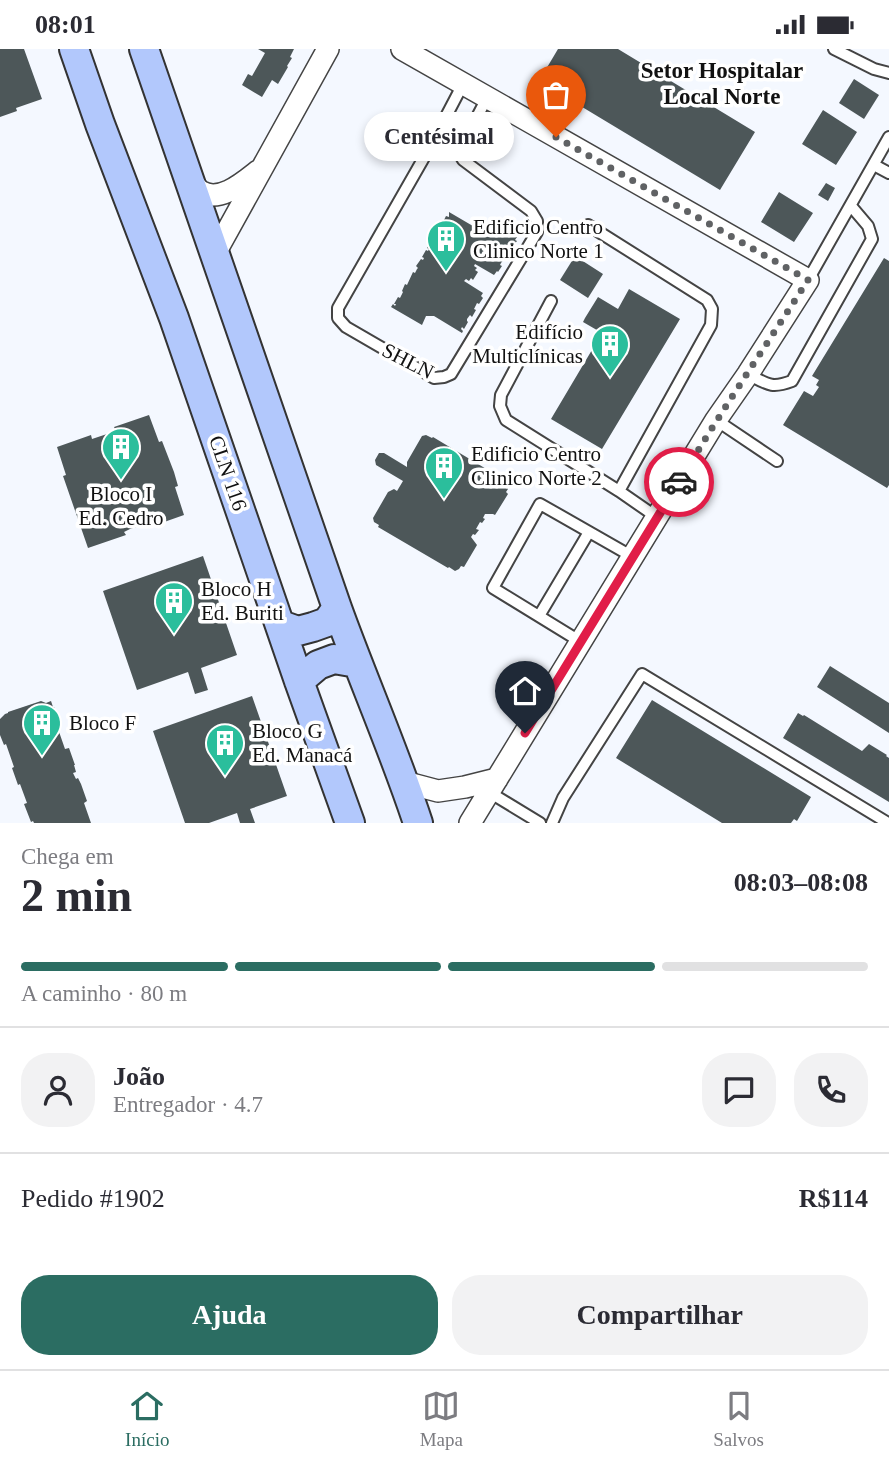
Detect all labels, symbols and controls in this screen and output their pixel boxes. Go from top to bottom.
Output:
text: 08:01 [35,10,96,39]
district label: Setor Hospitalar Local Norte [641,58,803,109]
pin [526,65,586,137]
icon: bag [537,76,575,114]
callout: Centésimal [364,113,514,161]
text: Centésimal [384,124,494,149]
place label: Edificio Centro Clinico Norte 1 [473,215,604,263]
building icon: Edificio Centro Clinico Norte 1 [425,218,467,273]
place label: Edifício Multiclínicas [472,320,583,368]
building icon: Edifício Multiclínicas [589,323,631,378]
street label: SHLN [378,338,438,384]
building icon: Bloco I Ed. Cedro [100,426,142,481]
street label: CLN 116 [204,432,252,514]
place label: Edificio Centro Clinico Norte 2 [471,442,602,490]
building icon: Edificio Centro Clinico Norte 2 [423,445,465,500]
courier [644,447,714,517]
icon: car [660,463,698,501]
place label: Bloco I Ed. Cedro [78,482,164,530]
place label: Bloco H Ed. Buriti [201,577,284,625]
building icon: Bloco H Ed. Buriti [153,580,195,635]
pin [495,661,555,733]
icon: home [506,672,544,710]
building icon: Bloco F [21,702,63,757]
place label: Bloco F [69,711,136,735]
place label: Bloco G Ed. Manacá [252,719,353,767]
building icon: Bloco G Ed. Manacá [204,722,246,777]
text: Chega em [21,844,114,869]
text: 08:03–08:08 [734,868,868,897]
text: 2 min [21,870,132,921]
text: A caminho · 80 m [21,981,187,1006]
button: person [21,1053,95,1127]
button: chat [702,1053,776,1127]
button: phone [794,1053,868,1127]
text: João [113,1062,165,1091]
text: Entregador · 4.7 [113,1092,263,1117]
text: Pedido #1902 [21,1184,165,1213]
text: R$114 [799,1184,868,1213]
button: Ajuda [21,1275,438,1355]
button: Compartilhar [452,1275,868,1355]
tab: Início [125,1387,169,1451]
tab: Mapa [420,1387,463,1451]
tab: Salvos [713,1387,764,1451]

